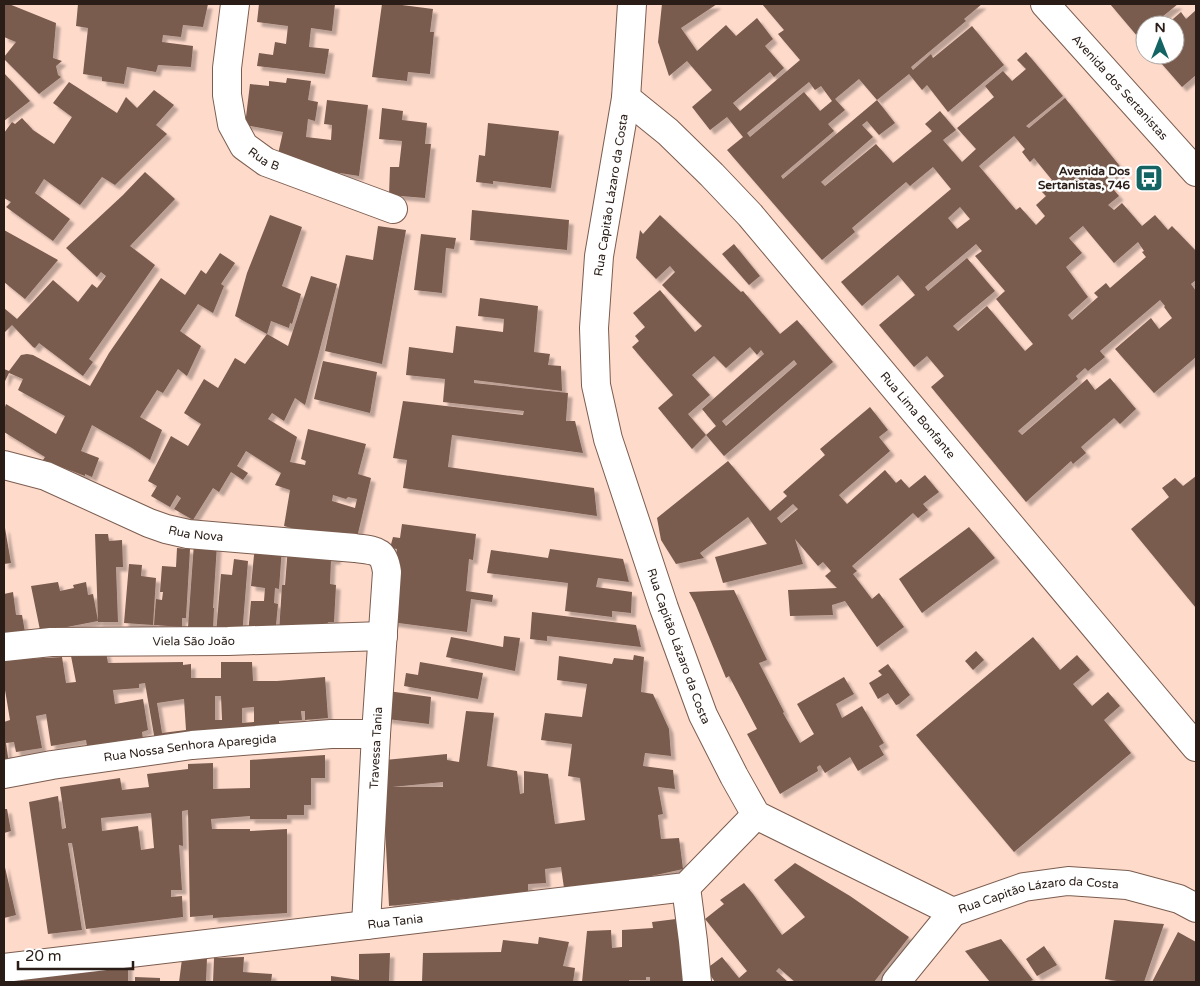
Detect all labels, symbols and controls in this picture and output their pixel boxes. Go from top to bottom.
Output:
north arrow [1135,15,1185,65]
text: N [1154,19,1166,36]
street label: Avenida dos Sertanistas [1069,32,1171,143]
street label: Rua Capitão Lázaro da Costa [591,113,631,277]
street label: Rua B [246,144,281,173]
bus stop icon: Avenida Dos Sertanistas, 746 [1134,163,1164,193]
place label: Avenida Dos Sertanistas, 746 [1038,164,1130,192]
street label: Rua Lima Bonfante [877,369,958,462]
street label: Rua Nova [167,523,224,544]
street label: Rua Capitão Lázaro da Costa [644,567,713,726]
street label: Viela São João [152,634,235,648]
street label: Travessa Tania [367,706,385,790]
street label: Rua Nossa Senhora Aparegida [103,731,277,765]
street label: Rua Capitão Lázaro da Costa [956,874,1119,917]
street label: Rua Tania [367,911,424,932]
scale bar [18,938,132,970]
text: 20 m [25,947,62,965]

